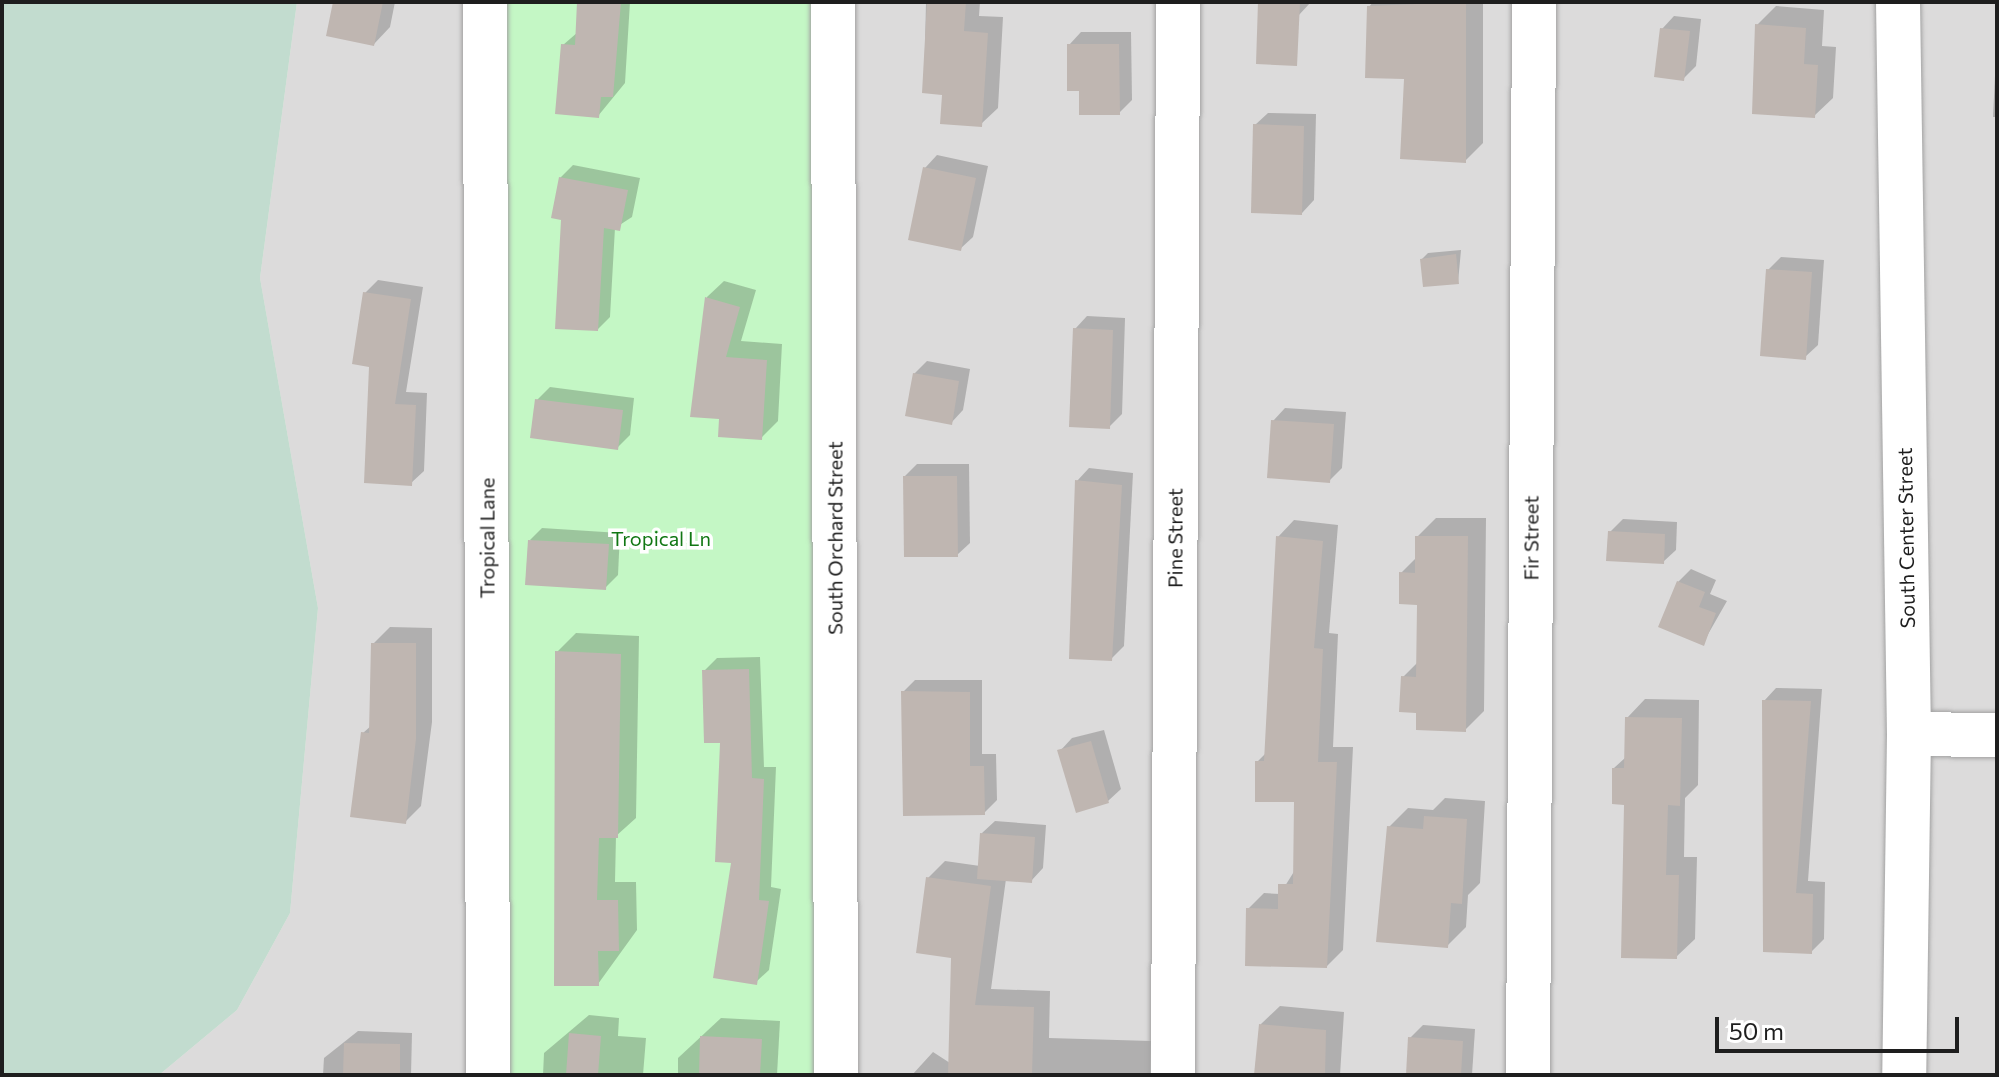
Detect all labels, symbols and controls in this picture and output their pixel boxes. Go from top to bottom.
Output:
street label: South Orchard Street [823,441,847,635]
street label: South Center Street [1892,447,1920,629]
street label: Tropical Lane [475,478,499,598]
street label: Pine Street [1163,488,1187,588]
street label: Fir Street [1519,496,1543,580]
park label: Tropical Ln [611,526,711,550]
scale bar [1719,1001,1963,1051]
text: 50 m [1729,1016,1784,1045]

